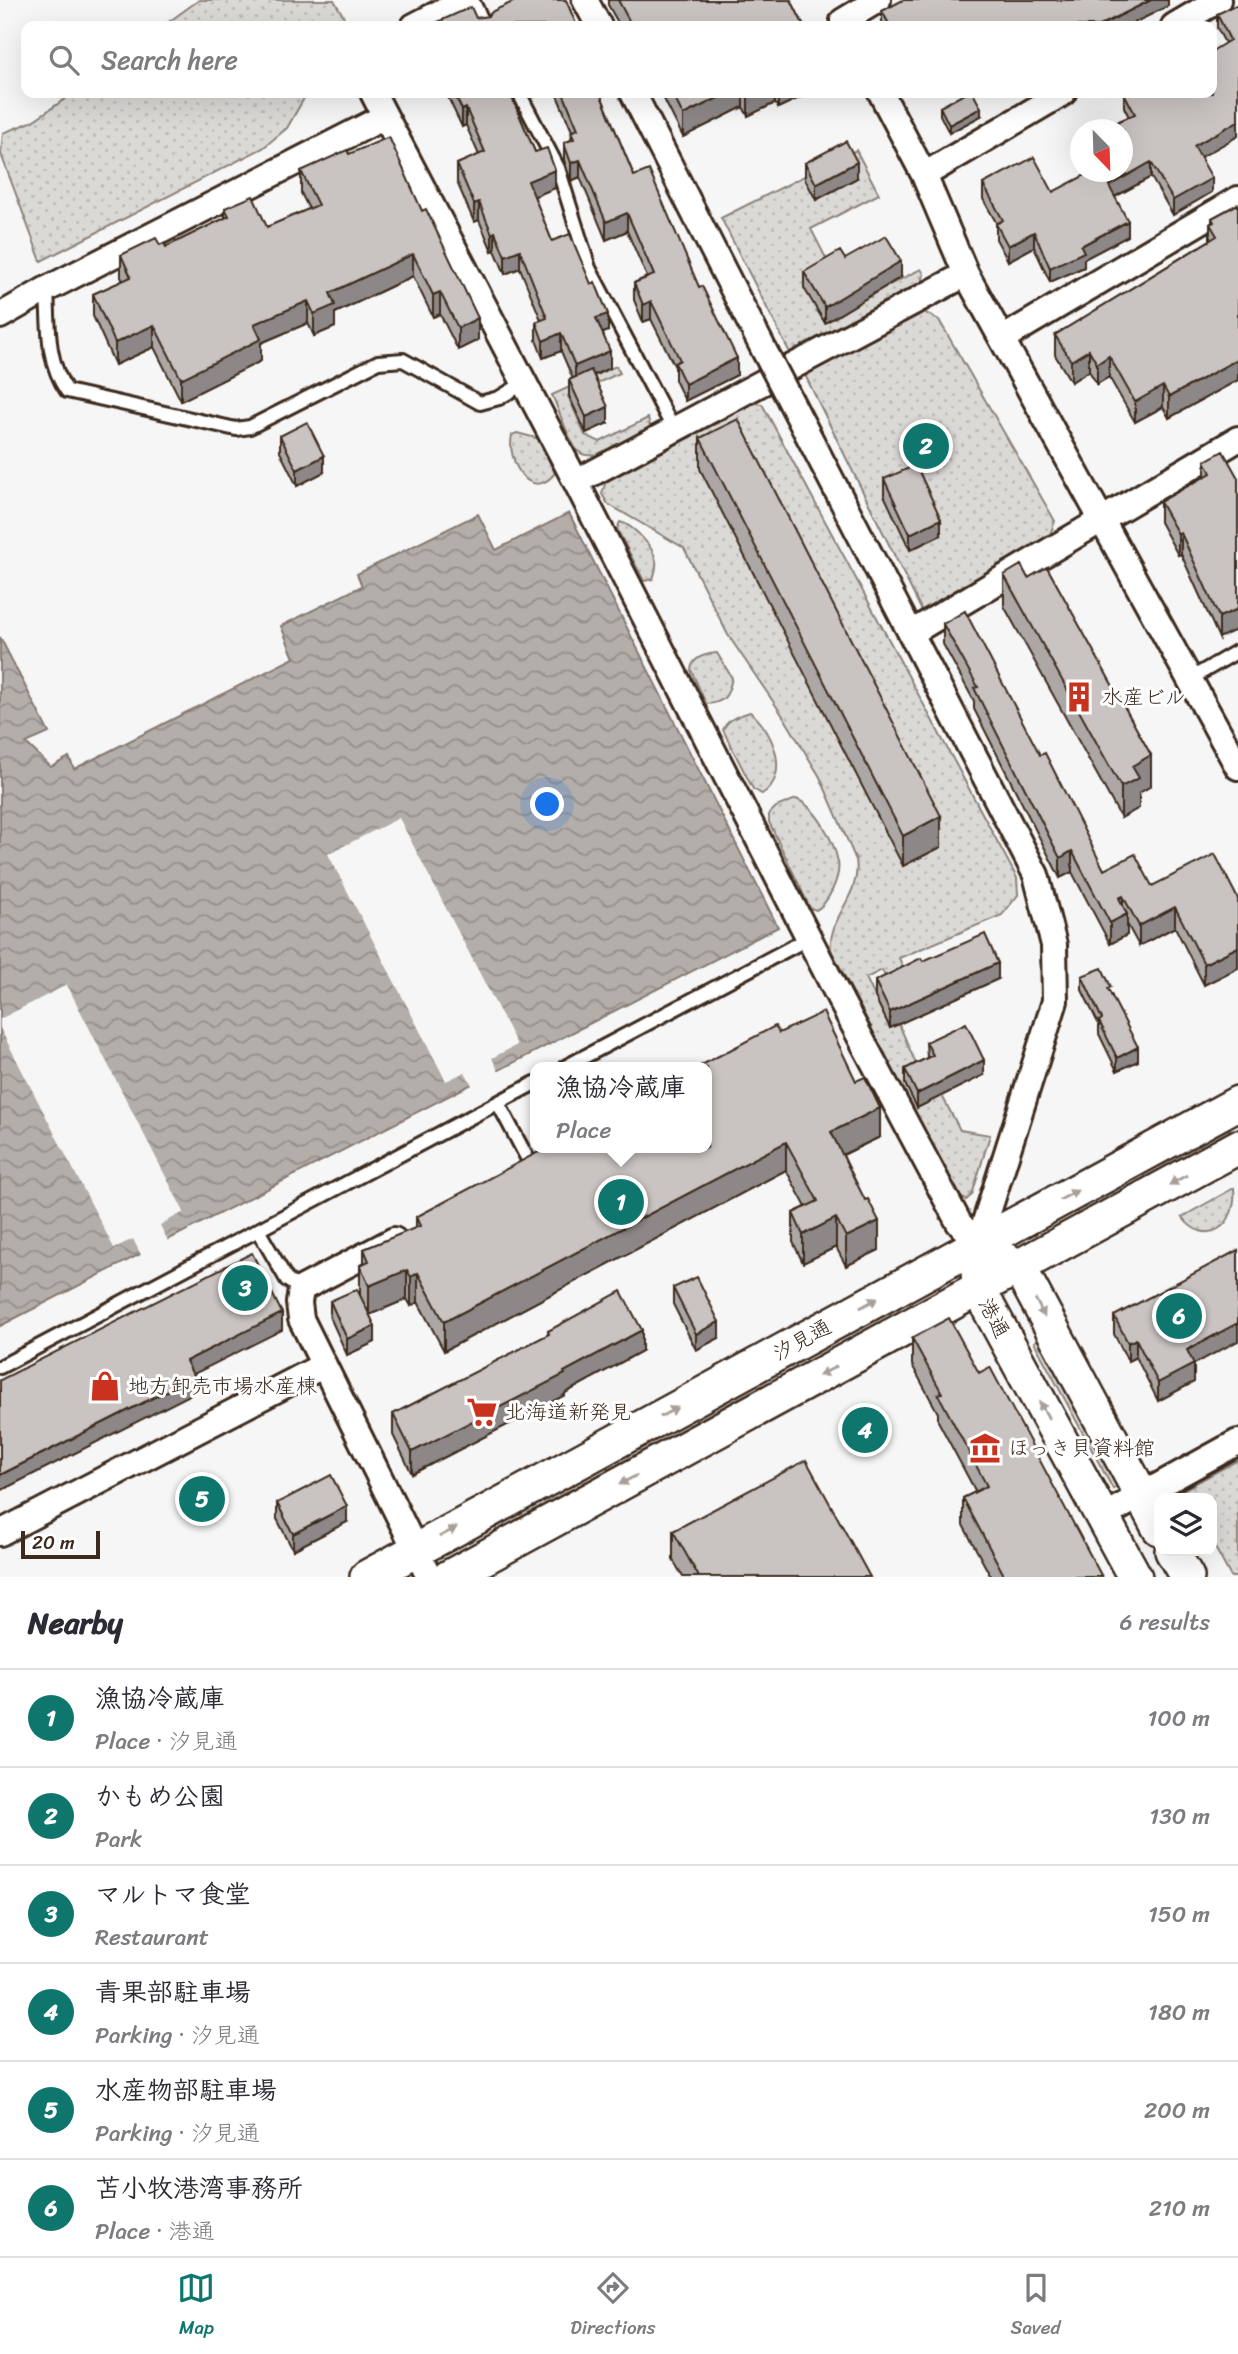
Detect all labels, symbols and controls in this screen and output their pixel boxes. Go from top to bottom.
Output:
search box [21,21,1217,98]
text: Search here [101,37,238,83]
icon: search [45,41,83,79]
north arrow [1070,119,1133,182]
pin: 2 [903,420,949,472]
place label: 水産ビル [1102,678,1186,716]
building icon: 水産ビル [1062,680,1096,714]
your location [530,787,564,821]
popup [530,1062,712,1153]
text: 漁協冷蔵庫 [556,1064,686,1110]
text: Place [556,1110,611,1151]
one-way arrow [1169,1174,1188,1186]
pin: 1 [598,1176,644,1228]
one-way arrow [1059,1189,1079,1201]
pin: 3 [222,1262,268,1314]
pin: 6 [1156,1290,1202,1342]
street label: 港通 [967,1291,1021,1345]
one-way arrow [859,1297,879,1309]
one-way arrow [1034,1298,1046,1317]
street label: 汐見通 [765,1308,839,1372]
one-way arrow [818,1365,838,1377]
place label: 地方卸売市場水産棟 [128,1367,317,1405]
shop icon: 地方卸売市場水産棟 [88,1369,122,1403]
place label: 北海道新発見 [505,1393,631,1431]
supermarket icon: 北海道新発見 [465,1395,499,1429]
one-way arrow [1038,1399,1050,1419]
pin: 4 [842,1404,888,1456]
one-way arrow [660,1406,679,1418]
place label: ほっき貝資料館 [1008,1429,1155,1467]
museum icon: ほっき貝資料館 [968,1431,1002,1465]
pin: 5 [179,1473,225,1525]
one-way arrow [618,1474,638,1485]
map controls [1154,1493,1217,1556]
button: layers [1154,1493,1217,1556]
text: 20 m [32,1526,75,1559]
one-way arrow [438,1527,458,1538]
scale bar [21,1528,100,1560]
text: Nearby [28,1596,123,1650]
text: 6 results [1120,1602,1210,1643]
text: 漁協冷蔵庫 [95,1675,225,1721]
text: 1 [46,1698,56,1739]
text: 100 m [1147,1698,1210,1739]
text: Place · 汐見通 [95,1721,238,1762]
text: かもめ公園 [95,1773,225,1819]
text: 2 [44,1796,58,1837]
text: 130 m [1149,1796,1210,1837]
text: Park [95,1819,142,1860]
text: マルトマ食堂 [95,1871,250,1917]
text: 3 [45,1894,57,1935]
text: 150 m [1148,1894,1210,1935]
text: Restaurant [95,1917,209,1958]
text: 青果部駐車場 [95,1969,251,2015]
text: 4 [44,1992,58,2033]
text: 180 m [1148,1992,1210,2033]
text: Parking · 汐見通 [95,2015,260,2056]
text: 水産物部駐車場 [95,2067,277,2113]
text: 5 [44,2090,58,2131]
text: 200 m [1144,2090,1210,2131]
text: Parking · 汐見通 [95,2113,260,2154]
text: 苫小牧港湾事務所 [95,2165,303,2211]
text: 6 [44,2188,58,2229]
text: 210 m [1149,2188,1210,2229]
text: Place · 港通 [95,2211,215,2252]
tab: Map [177,2269,215,2344]
tab: Directions [570,2269,656,2344]
tab: Saved [1010,2269,1061,2344]

